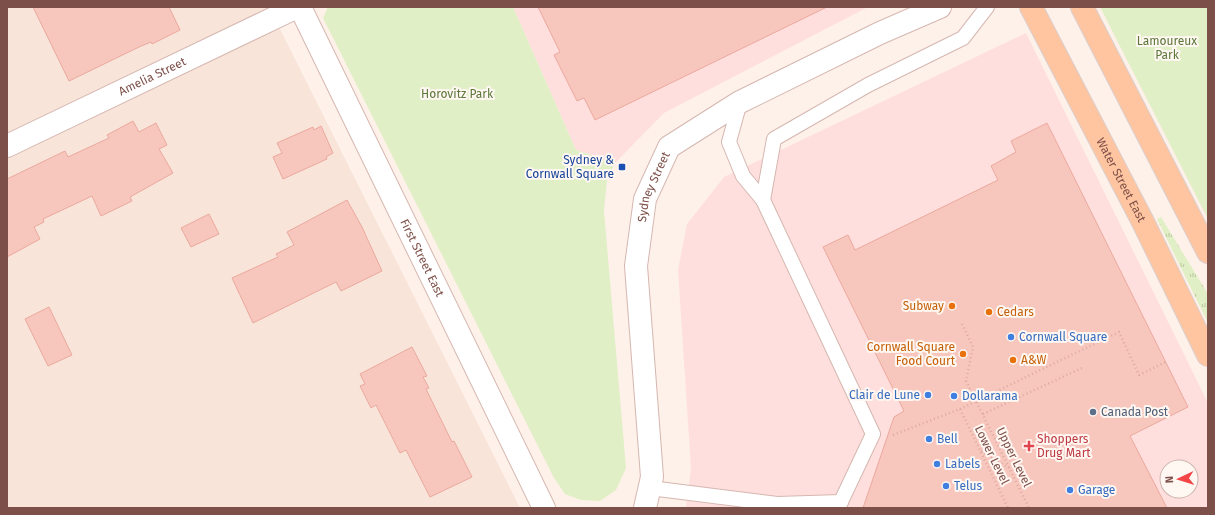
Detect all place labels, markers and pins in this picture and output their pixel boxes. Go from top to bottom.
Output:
place label: Sydney & Cornwall Square [526,153,614,181]
marker: Sydney & Cornwall Square [617,162,627,172]
place label: Subway [903,299,944,313]
marker: Subway [947,301,957,311]
place label: Cedars [997,305,1034,319]
marker: Cedars [984,307,994,317]
place label: Cornwall Square [1019,330,1107,344]
marker: Cornwall Square [1006,332,1016,342]
place label: Cornwall Square Food Court [867,340,956,368]
marker: Cornwall Square Food Court [958,349,968,359]
place label: A&W [1021,353,1046,367]
marker: A&W [1008,355,1018,365]
place label: Clair de Lune [849,388,920,402]
place label: Dollarama [962,389,1018,403]
marker: Clair de Lune [923,390,933,400]
marker: Dollarama [949,391,959,401]
place label: Canada Post [1101,405,1169,419]
marker: Canada Post [1088,407,1098,417]
place label: Bell [937,432,958,446]
place label: Shoppers Drug Mart [1037,432,1091,460]
marker: Bell [924,434,934,444]
marker: Shoppers Drug Mart [1024,441,1034,451]
place label: Labels [945,457,981,471]
marker: Labels [932,459,942,469]
place label: Telus [954,479,983,493]
marker: Telus [941,481,951,491]
place label: Garage [1078,483,1115,497]
marker: Garage [1065,485,1075,495]

